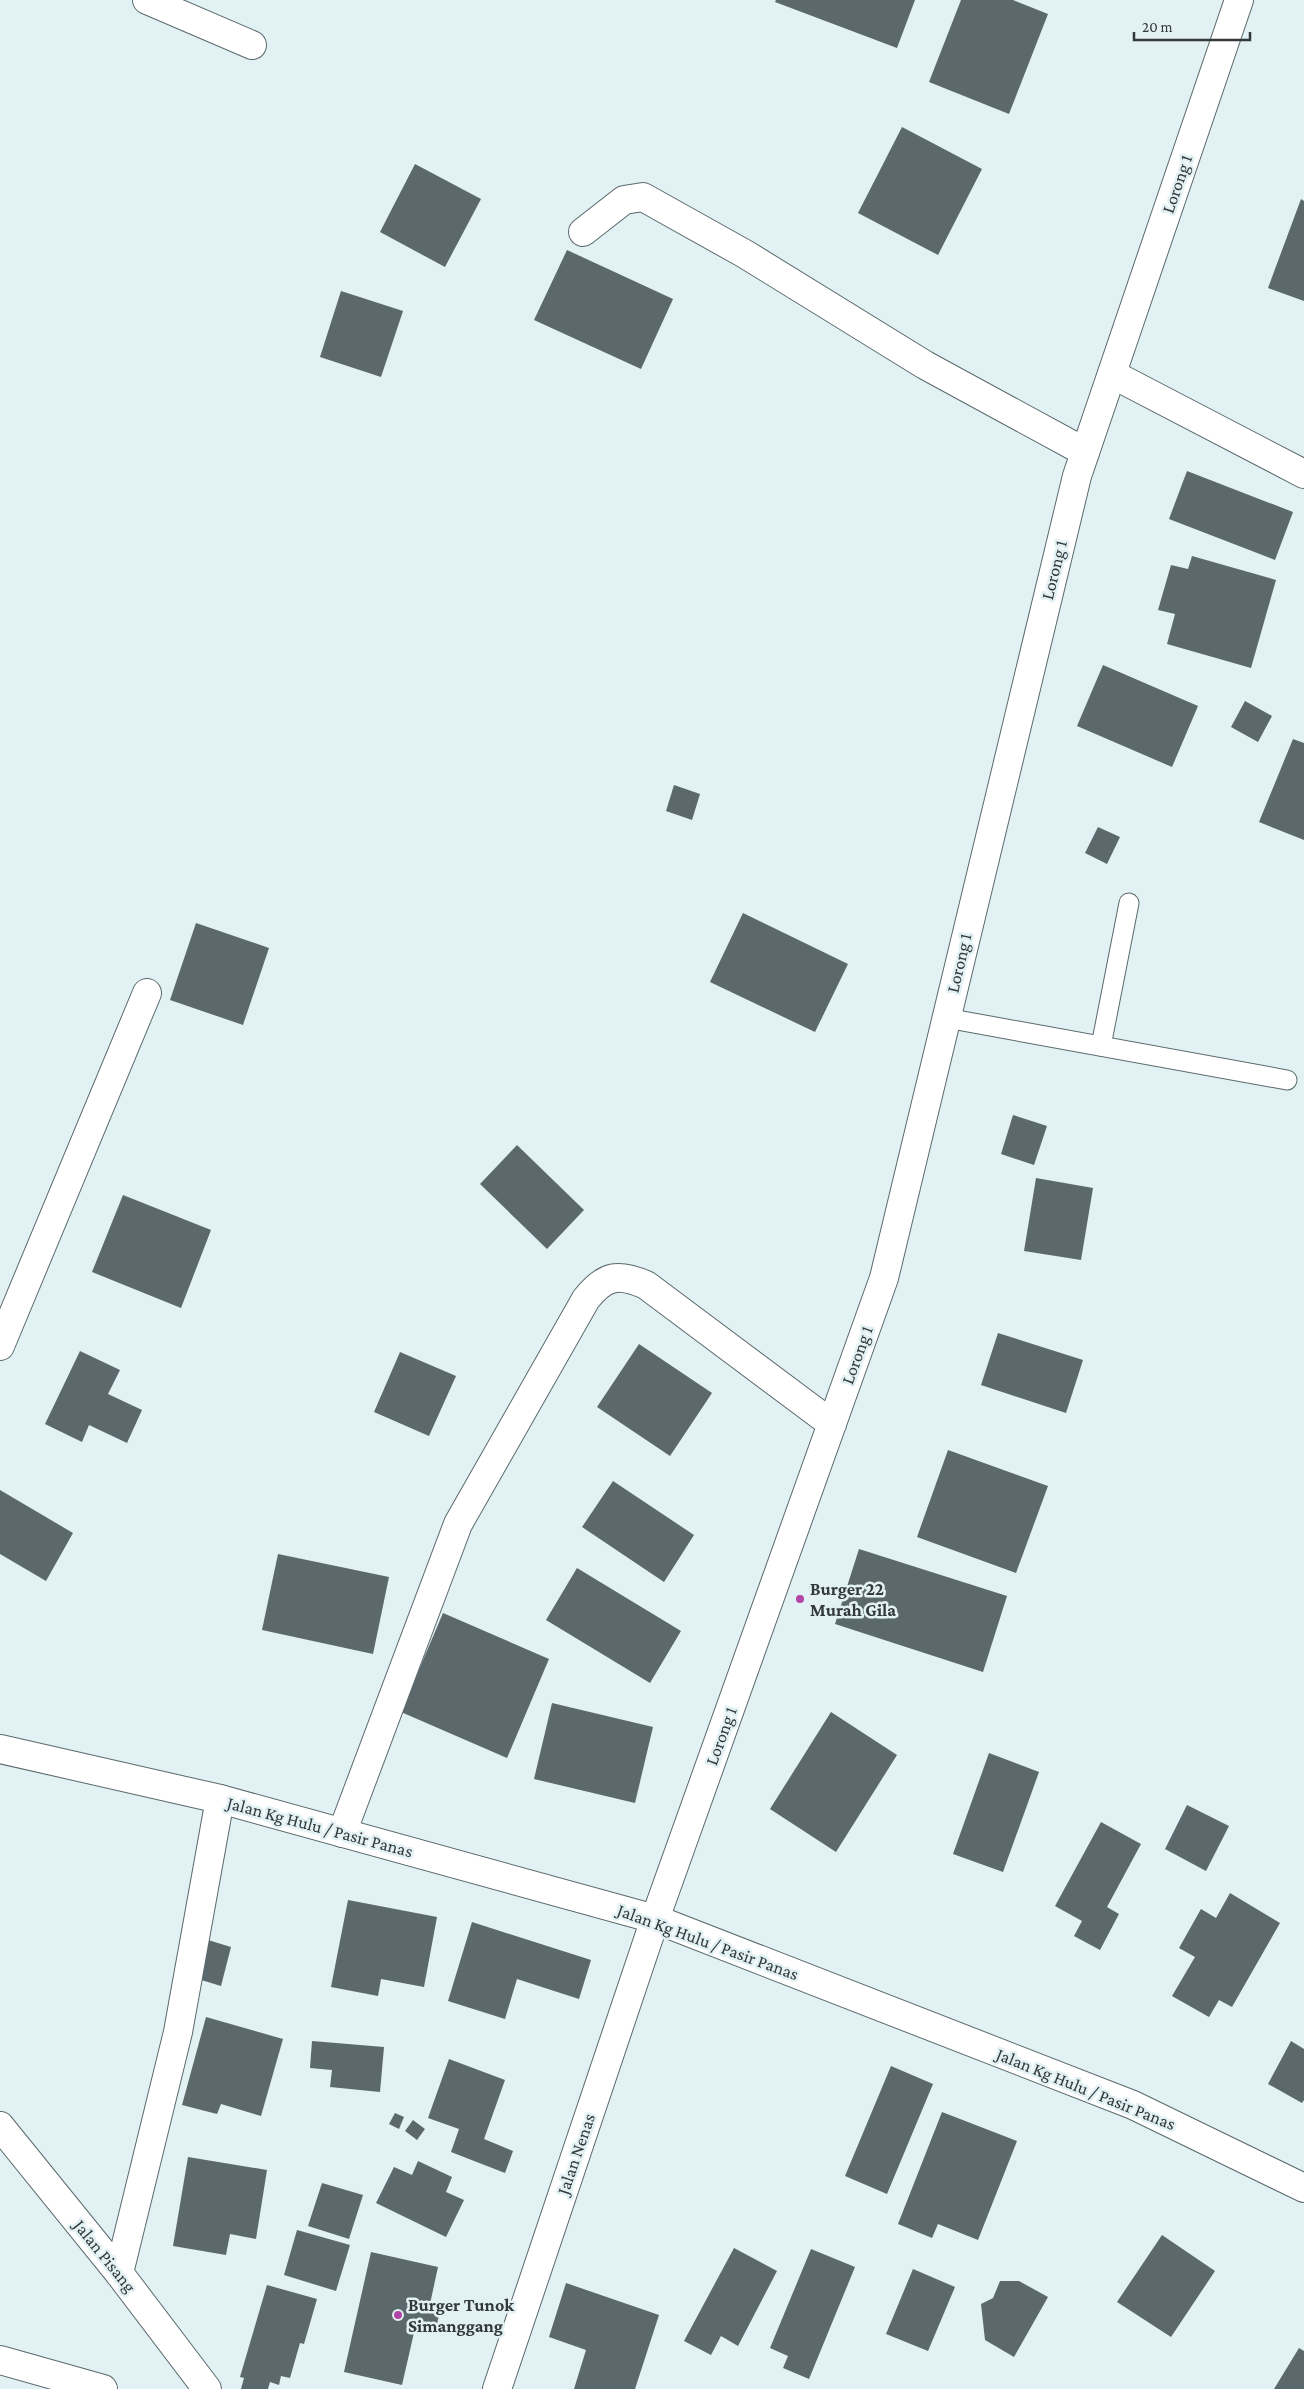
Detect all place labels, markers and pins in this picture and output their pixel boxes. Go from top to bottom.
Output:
place label: Burger 22 Murah Gila [810,1579,896,1620]
marker: Burger 22 Murah Gila [794,1593,806,1605]
place label: Burger Tunok Simanggang [408,2295,514,2336]
marker: Burger Tunok Simanggang [392,2309,404,2321]

